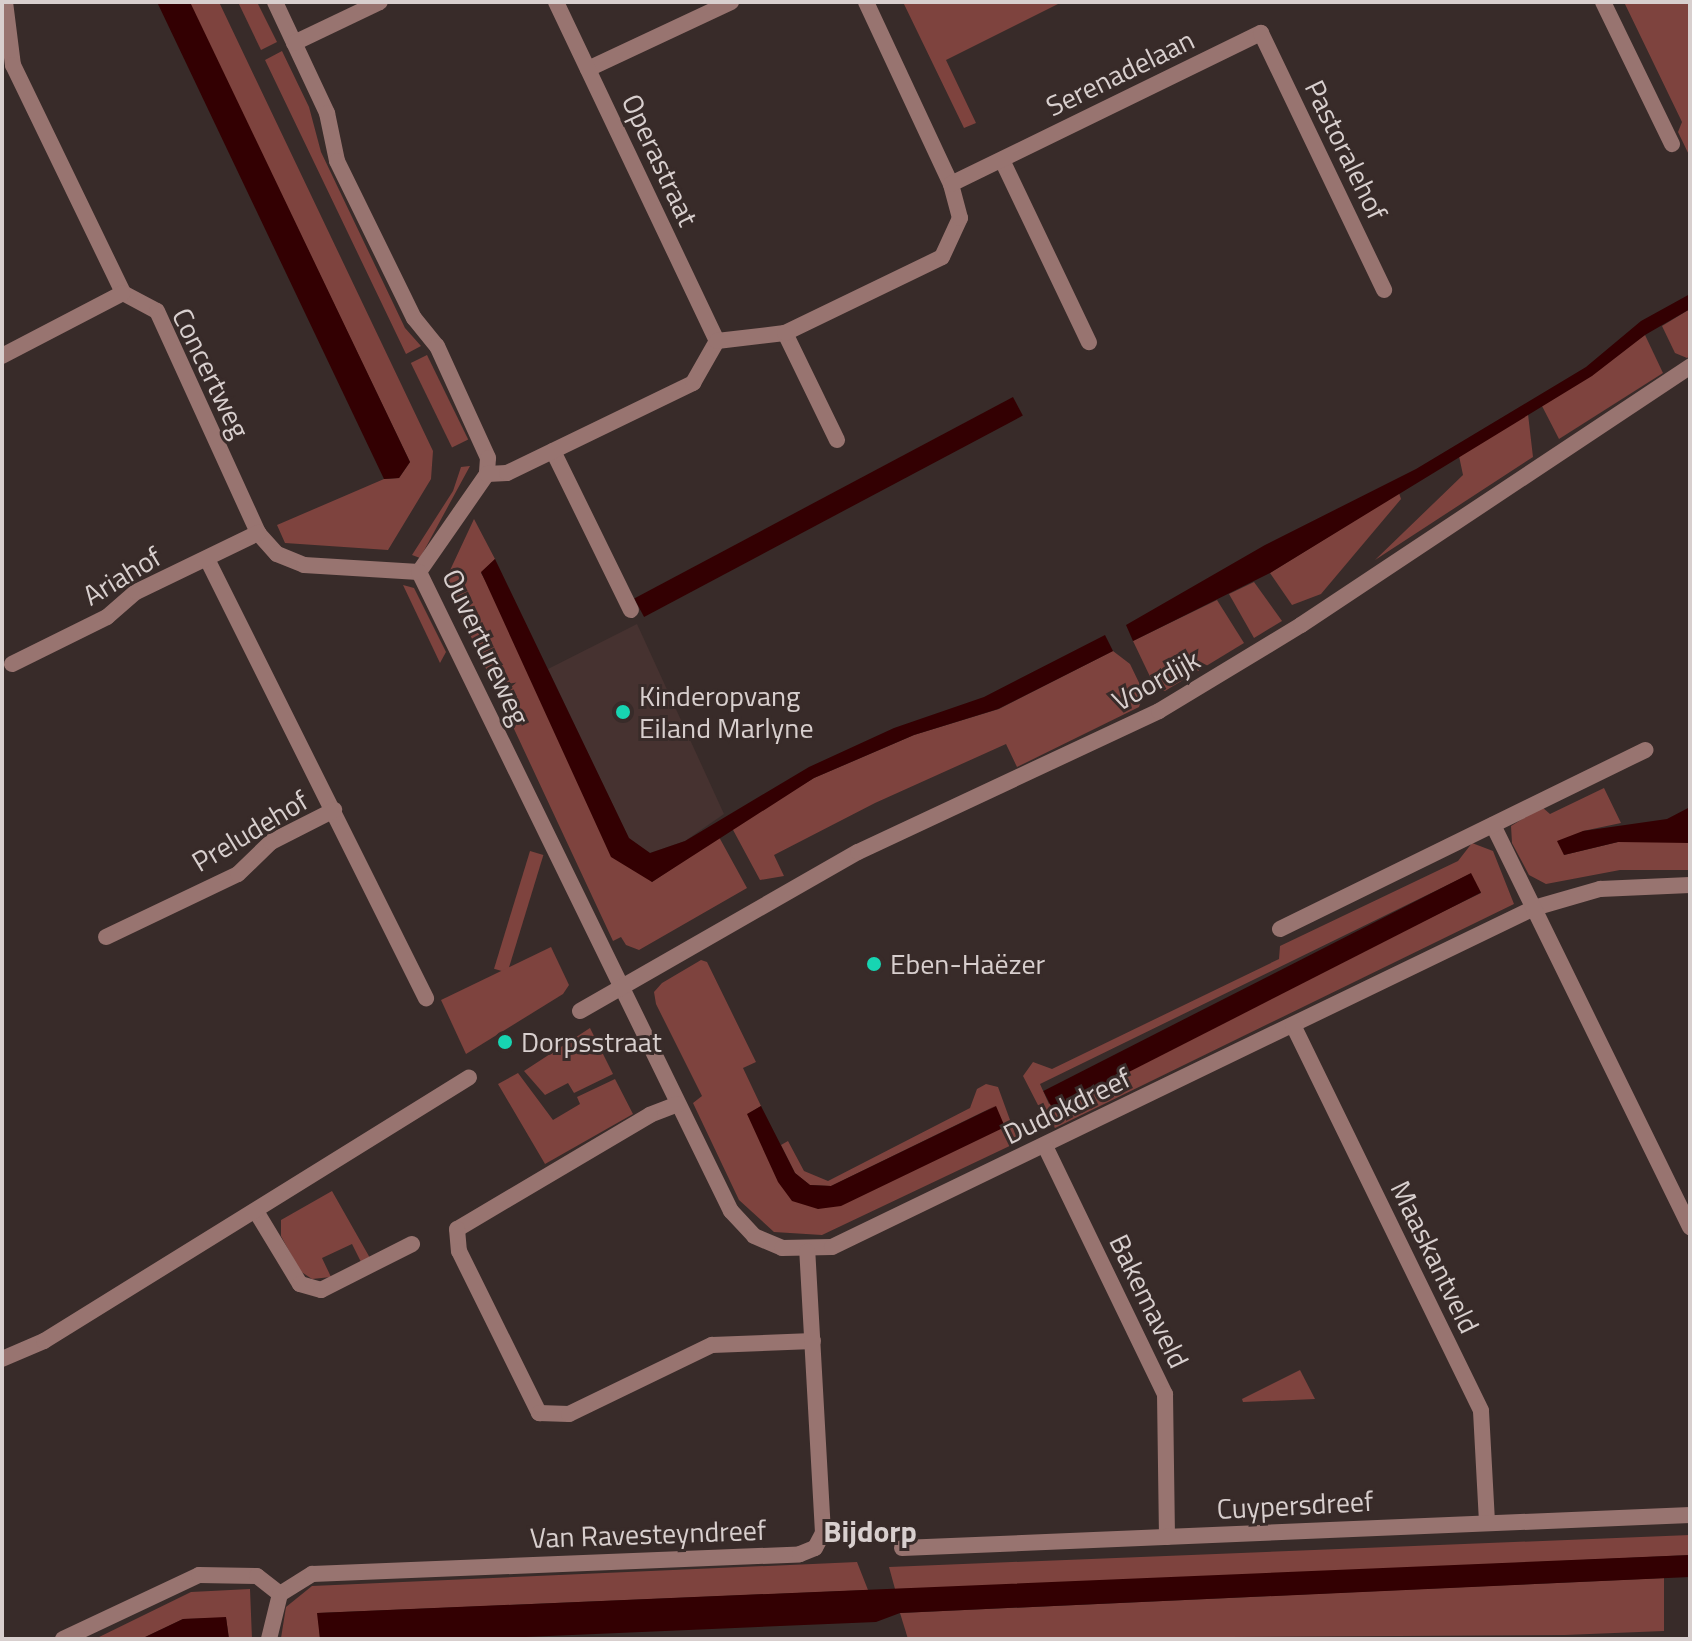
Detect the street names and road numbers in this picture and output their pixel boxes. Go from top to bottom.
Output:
street label: Serenadelaan [1041,23,1199,123]
street label: Pastoralehof [1298,75,1394,225]
street label: Operastraat [615,89,705,231]
street label: Concertweg [165,303,257,443]
street label: Ariahof [77,540,167,612]
street label: Ouvertureweg [435,564,537,730]
street label: Voordijk [1106,642,1206,718]
street label: Preludehof [186,783,314,879]
street label: Dudokdreef [998,1061,1136,1151]
street label: Maaskantveld [1384,1175,1486,1339]
street label: Bakemaveld [1102,1229,1196,1373]
street label: Cuypersdreef [1216,1484,1374,1526]
street label: Van Ravesteyndreef [529,1513,767,1555]

